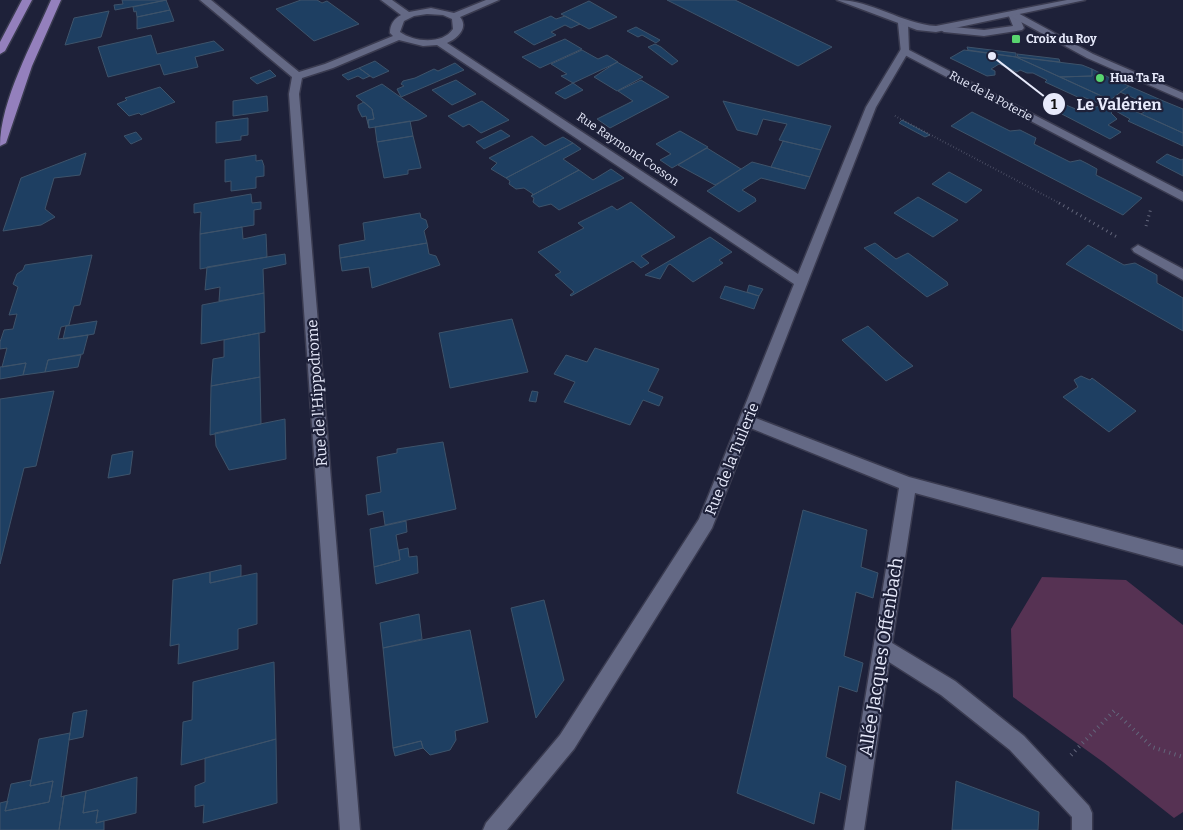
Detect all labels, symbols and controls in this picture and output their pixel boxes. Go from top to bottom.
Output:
place label: Croix du Roy [1026,32,1097,46]
marker: Croix du Roy [1010,33,1022,45]
street label: Rue de la Poterie [947,68,1035,124]
place label: Hua Ta Fa [1110,71,1165,85]
marker: Hua Ta Fa [1094,72,1106,84]
callout: Le Valérien [1042,89,1172,120]
text: 1 [1051,95,1058,113]
text: Le Valérien [1076,95,1162,114]
street label: Rue Raymond Cosson [574,110,682,189]
street label: Rue de l'Hippodrome [303,319,331,467]
street label: Rue de la Tuilerie [701,400,763,518]
street label: Allée Jacques Offenbach [854,556,908,758]

